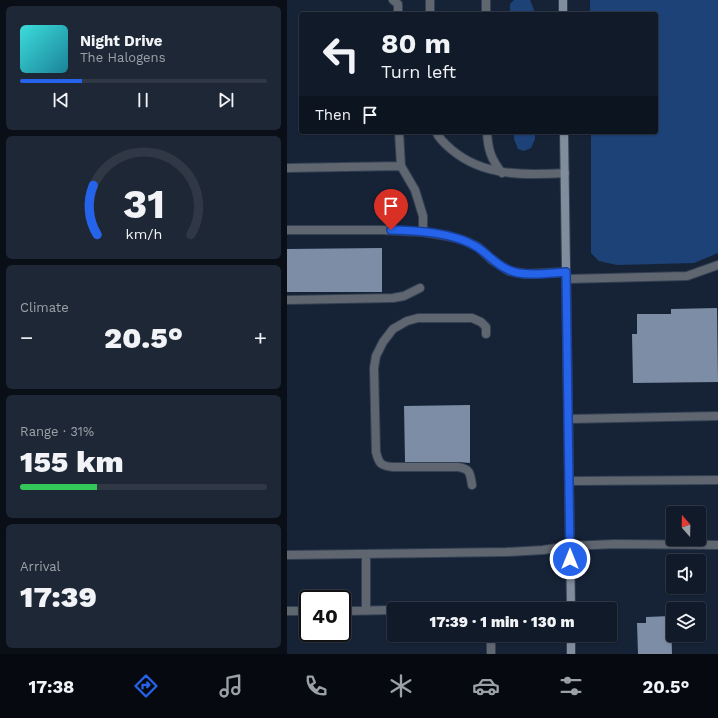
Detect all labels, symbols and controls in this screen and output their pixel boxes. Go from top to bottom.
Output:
text: 80 m [381,27,451,60]
icon: left [315,28,367,80]
text: Night Drive [80,32,163,50]
text: The Halogens [80,50,166,65]
text: Turn left [381,61,456,82]
icon: previous [50,89,72,111]
icon: pause [132,89,154,111]
icon: next [215,89,237,111]
icon: arrive [359,104,381,126]
text: Then [315,106,351,124]
text: 31 [122,179,165,228]
pin [374,189,408,230]
icon: arrive [380,195,402,217]
text: km/h [125,226,162,242]
text: Climate [20,300,69,315]
text: 20.5° [104,320,183,355]
text: − [20,325,33,350]
text: + [254,325,267,350]
text: Range · 31% [20,424,94,439]
text: 155 km [20,444,124,479]
north arrow [666,506,706,546]
map controls [666,506,706,642]
position arrow [549,538,591,580]
button: sound [666,554,706,594]
text: Arrival [20,559,61,574]
text: 17:39 [20,579,97,614]
speed limit sign: 40 [299,590,351,642]
button: layers [666,602,706,642]
text: 17:39 · 1 min · 130 m [429,613,575,631]
icon: directions [132,672,160,700]
icon: music [217,672,245,700]
icon: phone [302,672,330,700]
icon: climate [387,672,415,700]
icon: car [472,672,500,700]
icon: filters [557,672,585,700]
text: 17:38 [29,676,74,697]
text: 20.5° [643,676,689,697]

